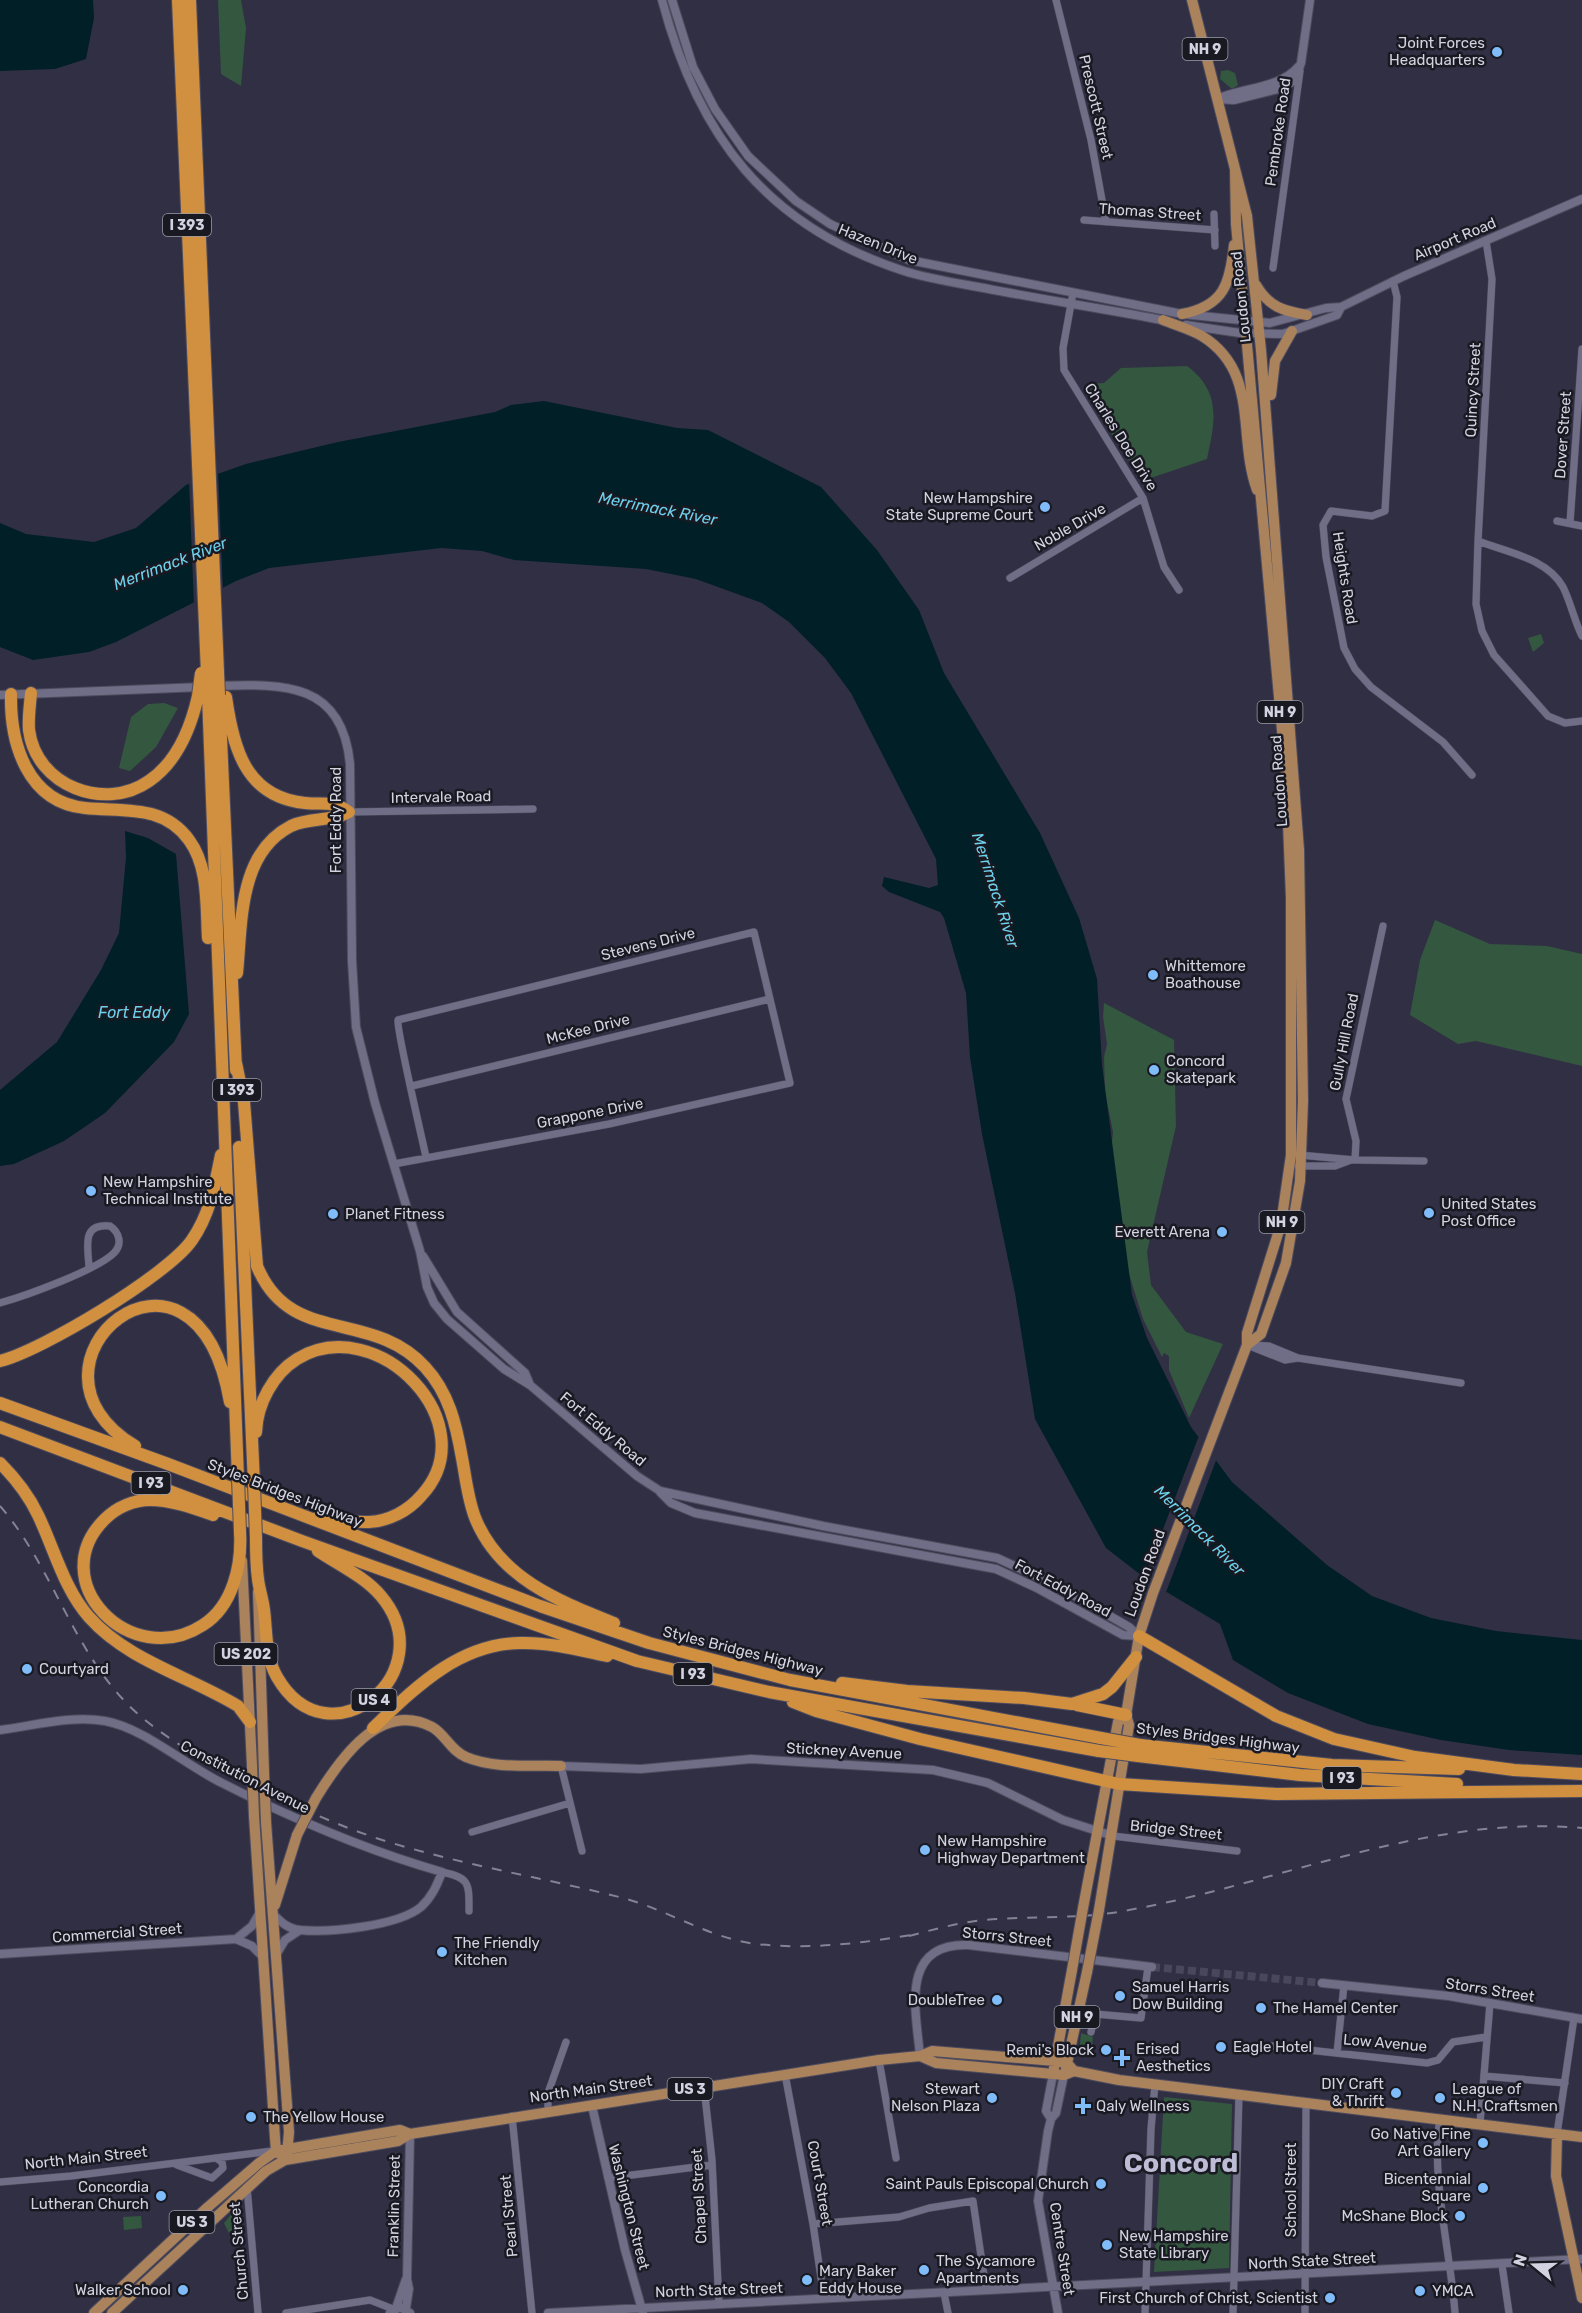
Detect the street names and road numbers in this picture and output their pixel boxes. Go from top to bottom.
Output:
road number: NH 9 [1182,38,1228,60]
street label: Prescott Street [1075,53,1117,161]
street label: Pembroke Road [1261,77,1295,187]
street label: Thomas Street [1098,199,1202,225]
road number: I 393 [163,214,211,236]
street label: Airport Road [1411,214,1499,264]
street label: Hazen Drive [836,220,920,268]
street label: Loudon Road [1227,250,1255,344]
street label: Quincy Street [1462,342,1484,438]
street label: Charles Doe Drive [1081,380,1161,494]
street label: Dover Street [1551,391,1575,479]
street label: Noble Drive [1031,499,1109,555]
street label: Heights Road [1329,530,1361,626]
road number: NH 9 [1258,701,1302,723]
street label: Loudon Road [1267,735,1291,827]
street label: Fort Eddy Road [327,767,345,873]
street label: Intervale Road [391,787,491,807]
street label: Stevens Drive [599,924,697,964]
street label: Gully Hill Road [1326,992,1362,1092]
street label: McKee Drive [544,1010,632,1048]
road number: I 393 [213,1079,261,1101]
street label: Grappone Drive [535,1094,645,1132]
road number: NH 9 [1260,1211,1304,1233]
street label: Fort Eddy Road [556,1388,650,1470]
street label: Styles Bridges Highway [205,1455,365,1531]
road number: I 93 [132,1472,170,1494]
street label: Loudon Road [1121,1527,1169,1619]
street label: Fort Eddy Road [1012,1555,1114,1621]
street label: Styles Bridges Highway [661,1622,825,1680]
road number: US 202 [214,1643,278,1665]
road number: I 93 [674,1663,712,1685]
road number: US 4 [352,1689,397,1711]
street label: Styles Bridges Highway [1135,1719,1301,1757]
street label: Constitution Avenue [177,1737,313,1817]
street label: Stickney Avenue [786,1739,902,1763]
road number: I 93 [1322,1767,1362,1789]
street label: Bridge Street [1129,1816,1223,1844]
street label: Commercial Street [51,1919,183,1947]
street label: Storrs Street [961,1923,1053,1951]
street label: Storrs Street [1444,1974,1536,2006]
road number: NH 9 [1054,2006,1100,2028]
street label: Low Avenue [1342,2030,1428,2056]
street label: North Main Street [529,2071,653,2106]
road number: US 3 [668,2078,712,2100]
street label: Court Street [804,2139,836,2227]
street label: Washington Street [605,2142,653,2272]
street label: North Main Street [24,2143,148,2173]
street label: School Street [1282,2143,1300,2237]
street label: Chapel Street [688,2148,710,2244]
street label: Franklin Street [384,2154,404,2257]
street label: Pearl Street [496,2174,522,2258]
street label: Church Street [226,2201,252,2301]
street label: Centre Street [1046,2201,1078,2297]
road number: US 3 [170,2211,214,2233]
street label: North State Street [1248,2249,1377,2273]
street label: North State Street [655,2279,783,2301]

